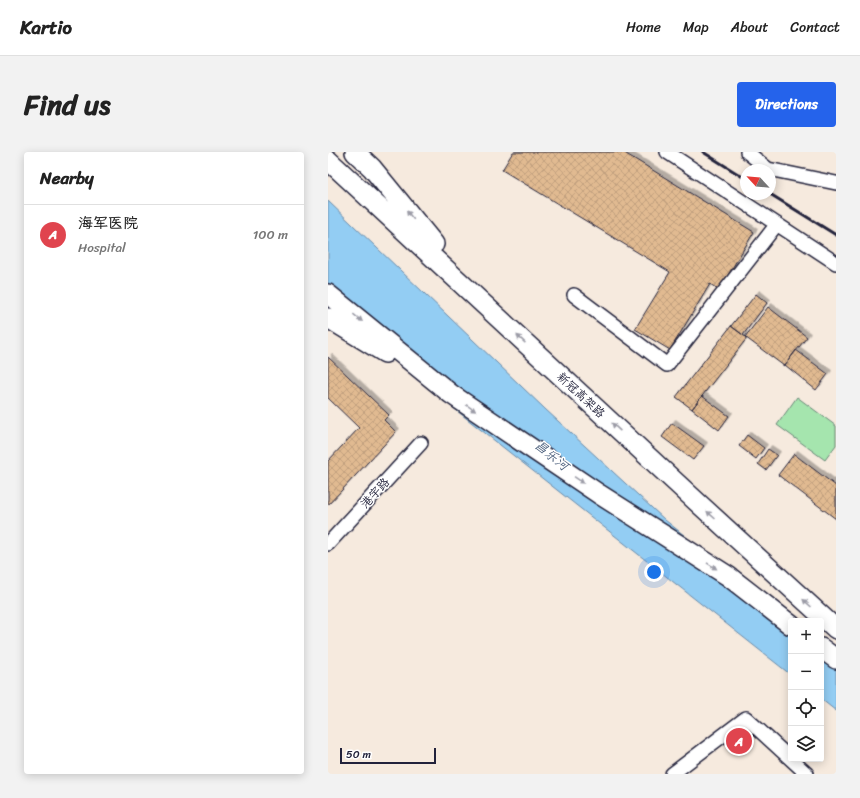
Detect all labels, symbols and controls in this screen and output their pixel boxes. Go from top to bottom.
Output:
text: Kartio [20,11,72,44]
text: Home [626,15,661,40]
text: Map [683,15,709,40]
text: About [731,15,768,40]
text: Contact [790,15,840,40]
text: Find us [24,80,111,129]
button: Directions [737,82,836,127]
text: Nearby [40,163,94,193]
north arrow [740,164,776,200]
one-way arrow [405,209,414,220]
text: 海军医院 [78,210,138,236]
text: A [49,223,57,246]
text: 100 m [253,223,288,246]
text: Hospital [78,236,126,259]
one-way arrow [353,314,364,323]
one-way arrow [516,334,526,343]
street label: 新冠高架路 [552,366,610,424]
one-way arrow [465,404,477,411]
one-way arrow [611,422,621,432]
water label: 昌乐河 [529,434,576,478]
street label: 港宇路 [355,472,395,514]
one-way arrow [574,476,584,484]
one-way arrow [706,511,716,520]
your location [644,562,664,582]
one-way arrow [706,562,718,569]
one-way arrow [802,598,812,608]
map controls [788,618,824,762]
button: + [788,618,824,654]
button: − [788,654,824,690]
button: locate [788,690,824,726]
pin: A [726,726,752,756]
button: layers [788,726,824,762]
text: 50 m [346,745,371,764]
scale bar [340,746,436,765]

